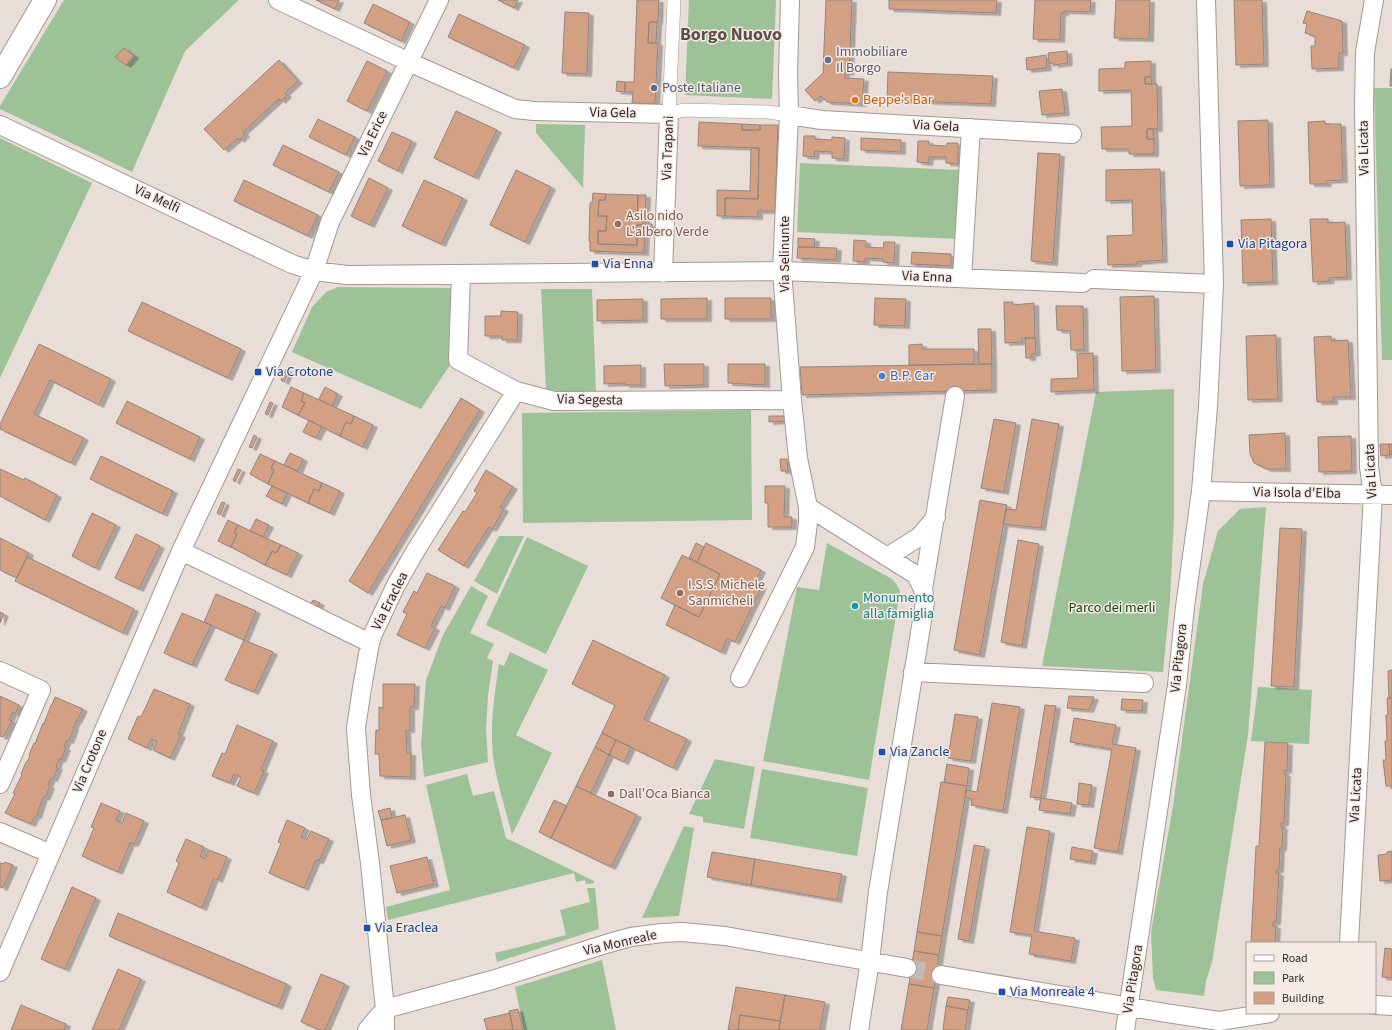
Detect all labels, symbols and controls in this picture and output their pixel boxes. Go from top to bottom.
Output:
district label: Borgo Nuovo [680,22,782,47]
place label: Immobiliare Il Borgo [836,42,907,78]
marker: Immobiliare Il Borgo [823,55,833,65]
place label: Poste Italiane [662,78,741,98]
marker: Poste Italiane [649,83,659,93]
place label: Beppe's Bar [863,90,933,110]
marker: Beppe's Bar [850,95,860,105]
street label: Via Gela [589,103,637,123]
street label: Via Erice [353,107,393,161]
street label: Via Trapani [657,115,679,181]
street label: Via Gela [912,115,960,137]
street label: Via Licata [1354,120,1374,176]
street label: Via Melfi [131,180,183,218]
place label: Asilo nido L'albero Verde [626,206,709,242]
street label: Via Selinunte [775,216,795,292]
marker: Asilo nido L'albero Verde [613,219,623,229]
place label: Via Pitagora [1238,234,1307,254]
marker: Via Pitagora [1225,239,1235,249]
place label: Via Enna [603,254,653,274]
marker: Via Enna [590,259,600,269]
street label: Via Enna [902,266,952,288]
place label: Via Crotone [266,362,333,382]
place label: B.P. Car [890,366,934,386]
marker: Via Crotone [253,367,263,377]
marker: B.P. Car [877,371,887,381]
street label: Via Segesta [557,389,623,411]
street label: Via Licata [1360,443,1382,499]
street label: Via Isola d'Elba [1253,482,1341,504]
street label: Via Eraclea [367,568,413,634]
place label: I.S.S. Michele Sanmicheli [688,575,765,611]
marker: I.S.S. Michele Sanmicheli [675,588,685,598]
place label: Monumento alla famiglia [863,588,934,624]
park label: Parco dei merli [1069,598,1155,618]
marker: Monumento alla famiglia [850,601,860,611]
street label: Via Pitagora [1165,622,1193,694]
street label: Via Crotone [68,726,112,796]
place label: Via Zancle [890,742,949,762]
marker: Via Zancle [877,747,887,757]
street label: Via Licata [1345,767,1367,823]
place label: Dall'Oca Bianca [619,784,710,804]
marker: Dall'Oca Bianca [606,789,616,799]
place label: Via Eraclea [375,918,438,938]
marker: Via Eraclea [362,923,372,933]
street label: Via Monreale [581,925,659,961]
legend [1246,942,1376,1014]
street label: Via Pitagora [1118,943,1148,1015]
text: Road [1282,950,1308,967]
text: Park [1282,970,1304,987]
place label: Via Monreale 4 [1010,982,1095,1002]
marker: Via Monreale 4 [997,987,1007,997]
text: Building [1282,990,1324,1007]

